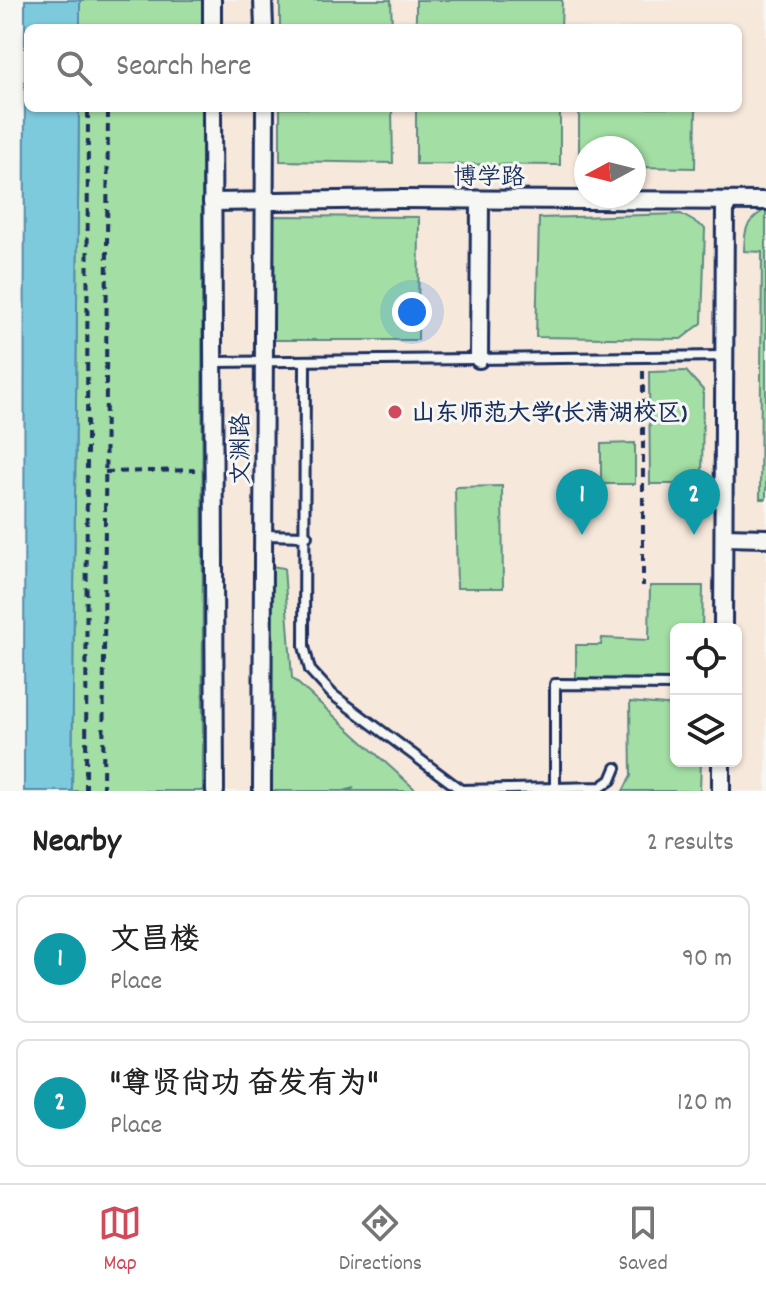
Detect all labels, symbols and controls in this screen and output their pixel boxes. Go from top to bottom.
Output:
search box [24,24,742,112]
icon: search [52,46,96,90]
text: Search here [116,47,252,90]
north arrow [574,136,646,208]
street label: 博学路 [453,162,525,196]
your location [392,292,432,332]
place label: 山东师范大学(长清湖校区) [411,398,687,432]
marker: 山东师范大学(长清湖校区) [386,403,404,421]
street label: 文渊路 [226,413,260,485]
pin: 1 [556,469,608,535]
pin: 2 [668,469,720,535]
map controls [670,623,742,767]
button: locate [670,623,742,695]
button: layers [670,695,742,767]
text: Nearby [32,819,121,868]
text: 2 results [647,825,734,862]
text: 文昌楼 [110,921,200,964]
text: 1 [57,941,63,978]
text: 90 m [682,941,732,978]
text: Place [110,964,162,1001]
text: "尊贤尚功 奋发有为" [110,1065,378,1108]
text: 2 [54,1085,66,1122]
text: 120 m [677,1085,732,1122]
text: Place [110,1108,162,1145]
tab: Map [98,1201,142,1280]
tab: Directions [339,1201,422,1280]
tab: Saved [619,1201,668,1280]

